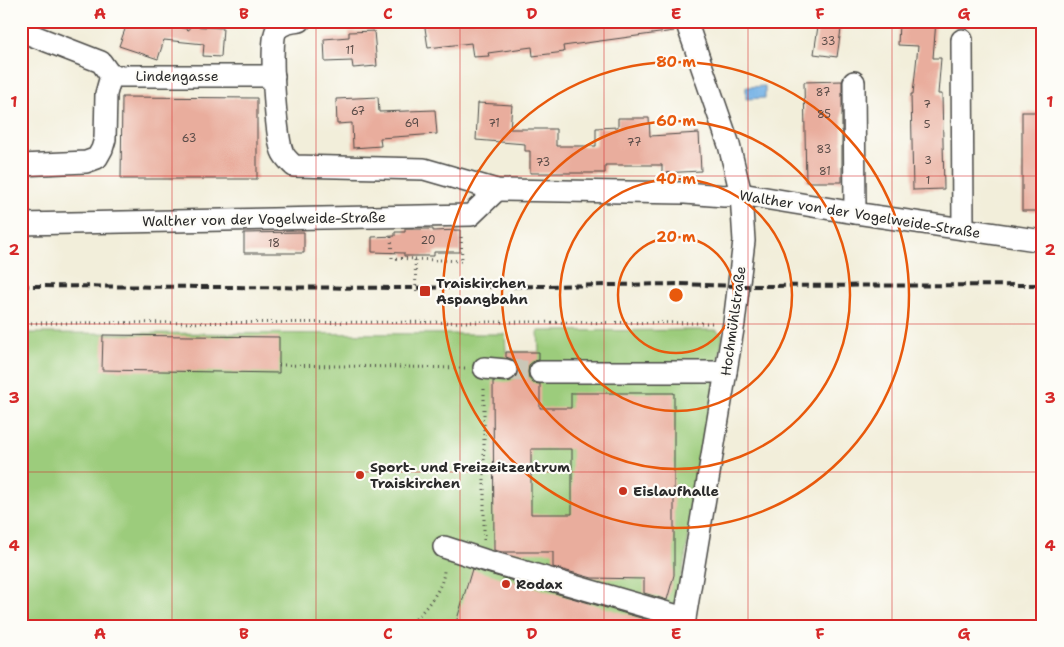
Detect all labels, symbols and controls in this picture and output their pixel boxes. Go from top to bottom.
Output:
text: A [94,3,106,24]
text: B [239,3,249,24]
text: C [383,3,393,24]
text: D [526,3,538,24]
text: E [671,3,681,24]
text: F [815,3,825,24]
text: G [958,3,971,24]
house number: 33 [821,34,835,49]
house number: 11 [346,43,354,58]
text: 80 m [656,52,696,72]
street label: Lindengasse [135,67,219,85]
house number: 87 [816,85,831,100]
text: 1 [10,91,18,112]
text: 1 [1046,91,1054,112]
house number: 7 [923,97,931,112]
house number: 67 [351,104,365,119]
house number: 85 [817,107,831,122]
text: 60 m [656,111,696,131]
house number: 69 [405,116,419,131]
house number: 71 [488,116,500,131]
house number: 5 [924,117,931,132]
house number: 63 [182,131,196,146]
house number: 77 [627,135,642,150]
house number: 83 [817,142,831,157]
house number: 3 [924,153,932,168]
house number: 73 [536,155,550,170]
house number: 81 [819,164,831,179]
text: 40 m [656,169,696,189]
house number: 1 [926,173,930,188]
street label: Walther von der Vogelweide-Straße [738,186,982,242]
street label: Walther von der Vogelweide-Straße [142,208,386,230]
text: 20 m [656,227,696,247]
house number: 20 [420,233,436,248]
house number: 18 [268,236,280,251]
text: 2 [8,239,20,260]
text: 2 [1044,239,1056,260]
street label: Hochmühlstraße [716,265,750,377]
place label: Traiskirchen Aspangbahn [436,274,528,308]
marker: Traiskirchen Aspangbahn [418,284,432,298]
centre of rings [667,286,685,304]
text: 3 [8,387,20,408]
text: 3 [1044,387,1056,408]
place label: Sport- und Freizeitzentrum Traiskirchen [370,458,570,492]
marker: Sport- und Freizeitzentrum Traiskirchen [354,469,366,481]
place label: Eislaufhalle [633,482,719,500]
marker: Eislaufhalle [617,485,629,497]
text: 4 [8,535,20,556]
text: 4 [1044,535,1056,556]
place label: Rodax [516,575,562,593]
marker: Rodax [500,578,512,590]
text: A [94,623,106,644]
text: B [239,623,249,644]
text: C [383,623,393,644]
text: D [526,623,538,644]
text: E [671,623,681,644]
text: F [815,623,825,644]
text: G [958,623,971,644]

